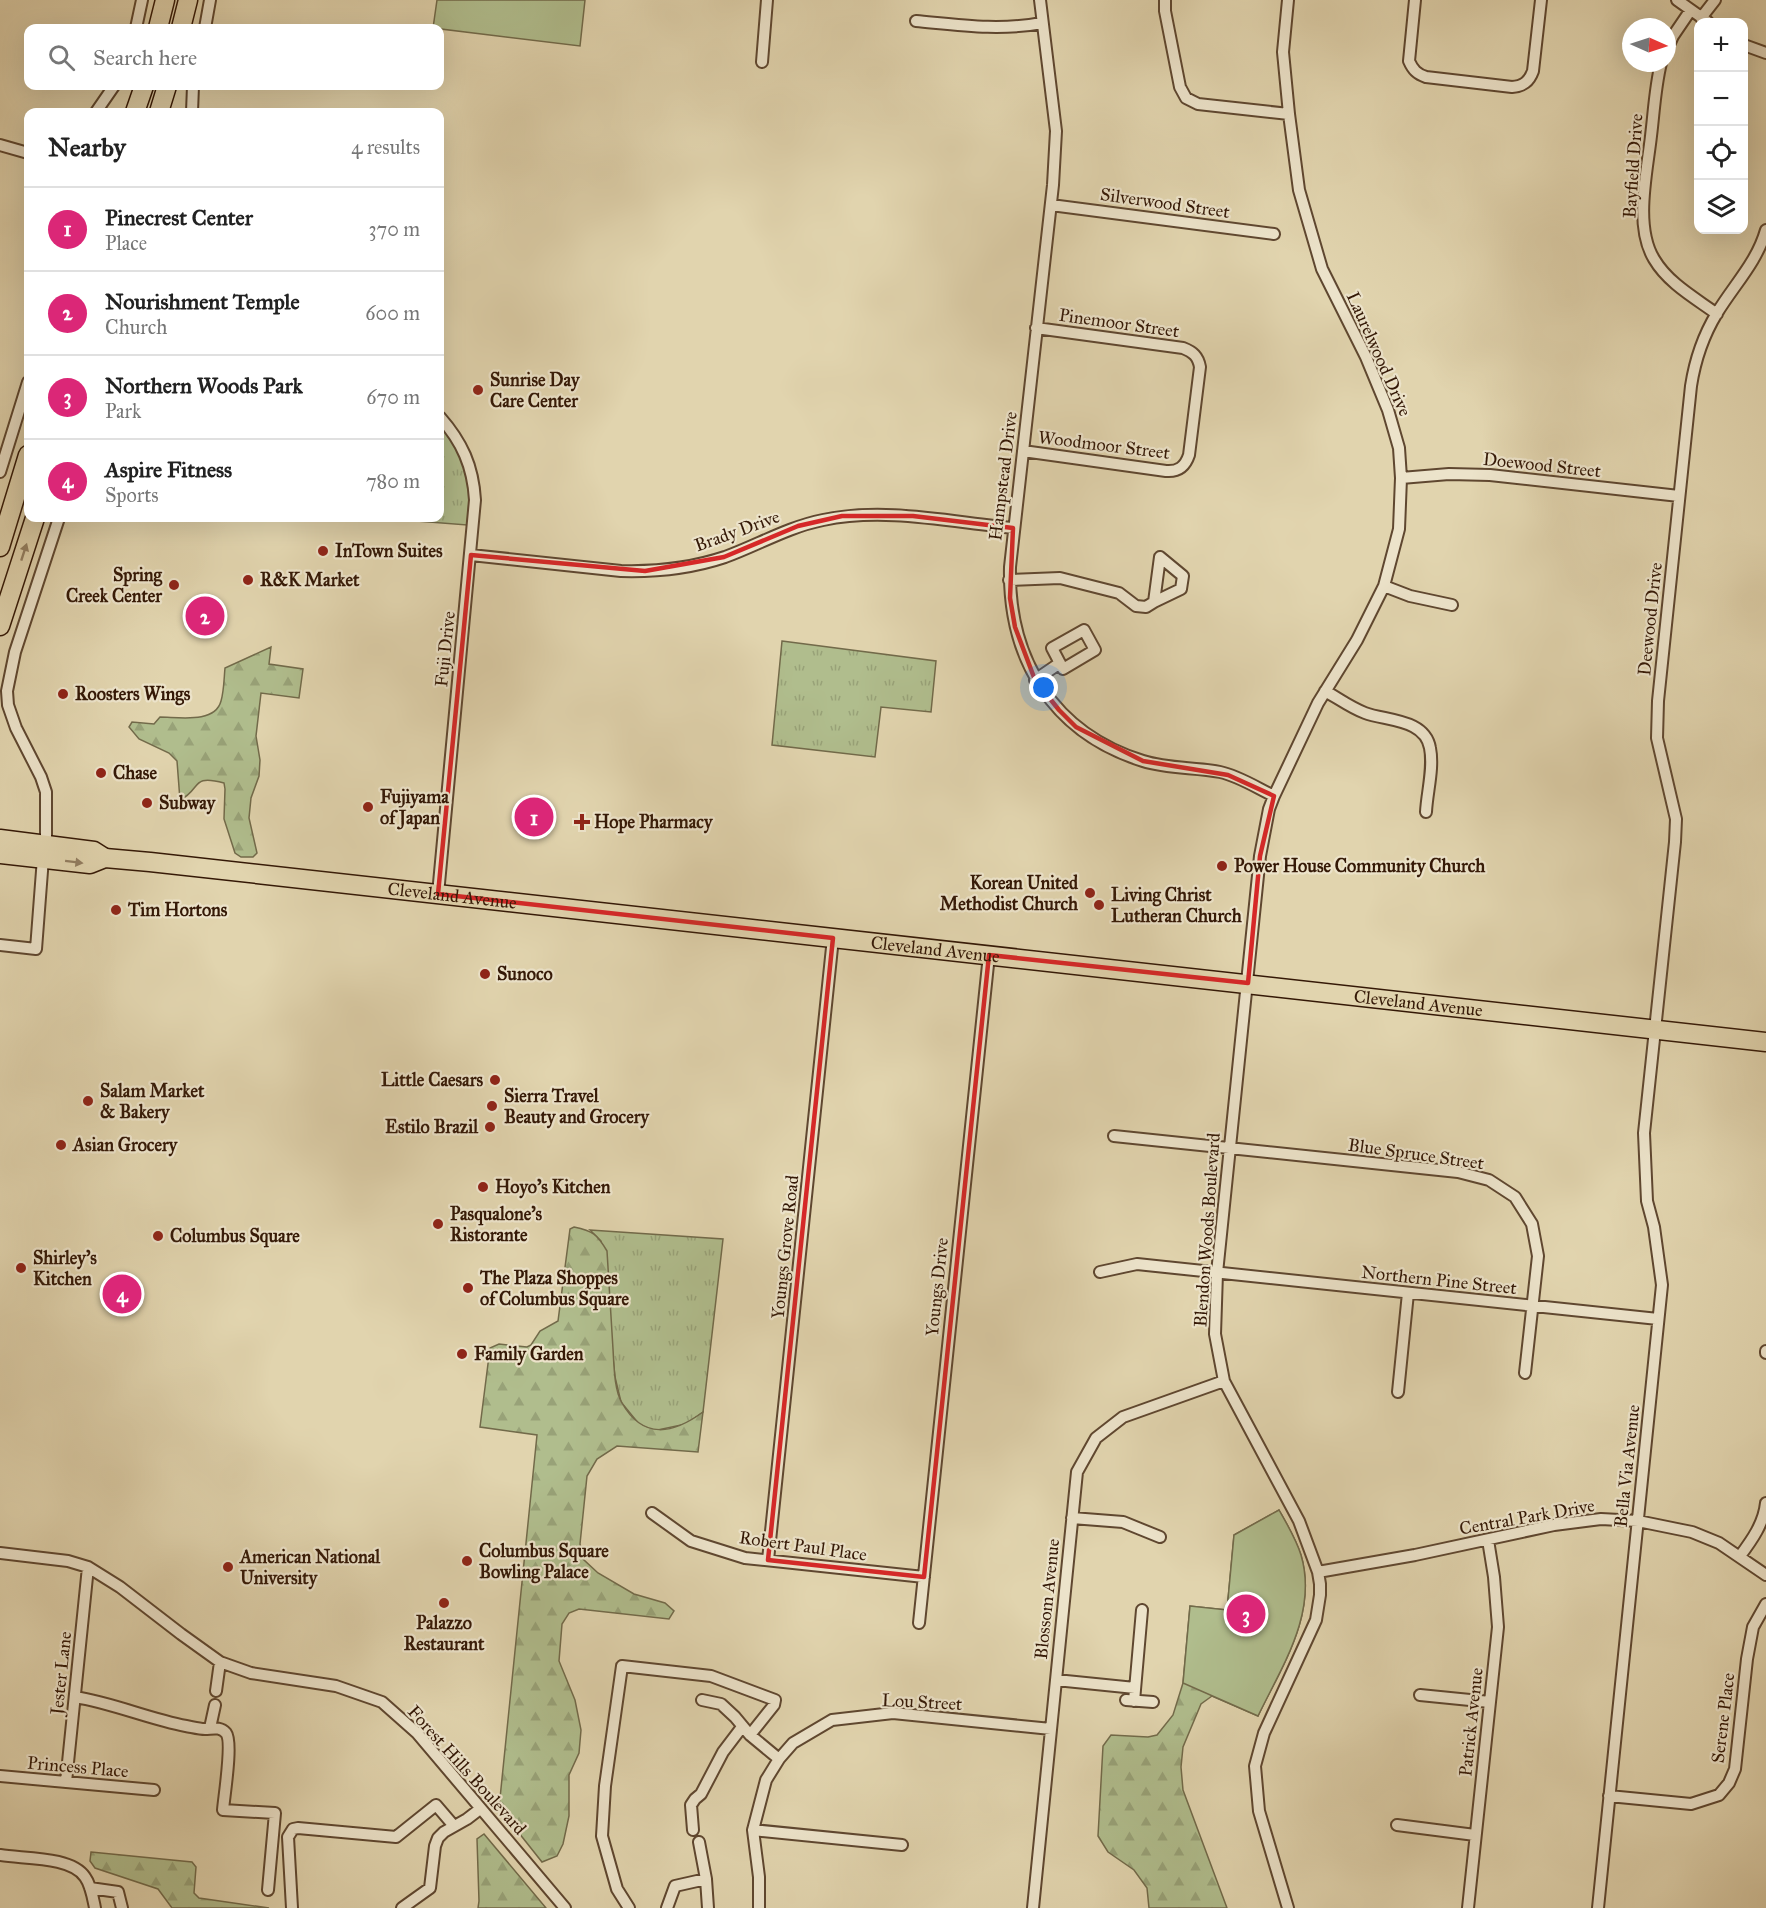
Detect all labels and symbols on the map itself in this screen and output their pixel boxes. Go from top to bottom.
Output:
north arrow [1622,18,1676,72]
street label: Bayfield Drive [1618,113,1648,219]
street label: Silverwood Street [1099,183,1232,223]
street label: Laurelwood Drive [1342,288,1416,420]
street label: Pinemoor Street [1057,304,1181,342]
place label: Sunrise Day Care Center [490,369,581,412]
marker: Sunrise Day Care Center [471,383,485,397]
street label: Hampstead Drive [984,410,1022,542]
street label: Woodmoor Street [1037,426,1172,464]
street label: Doewood Street [1482,448,1603,482]
street label: Brady Drive [691,505,783,557]
place label: InTown Suites [335,540,443,562]
one-way arrow [20,543,29,561]
marker: InTown Suites [316,544,330,558]
street label: Deewood Drive [1633,561,1667,677]
place label: Spring Creek Center [66,564,163,607]
place label: R&K Market [260,569,360,591]
marker: R&K Market [241,573,255,587]
marker: Spring Creek Center [167,578,181,592]
pin: 2 [186,594,224,638]
street label: Fuji Drive [430,610,460,688]
your location [1029,673,1058,702]
place label: Roosters Wings [75,683,191,706]
marker: Roosters Wings [56,687,70,701]
place label: Chase [113,762,157,784]
marker: Chase [94,766,108,780]
place label: Fujiyama of Japan [380,786,449,830]
place label: Subway [159,792,217,815]
pin: 1 [514,794,554,840]
marker: Subway [140,796,154,810]
marker: Fujiyama of Japan [361,800,375,814]
place label: Hope Pharmacy [594,811,714,834]
marker: Hope Pharmacy [575,815,589,829]
place label: Power House Community Church [1234,855,1486,878]
one-way arrow [65,857,84,867]
marker: Power House Community Church [1215,859,1229,873]
place label: Korean United Methodist Church [940,872,1079,915]
street label: Cleveland Avenue [387,878,518,914]
place label: Living Christ Lutheran Church [1111,884,1243,927]
marker: Korean United Methodist Church [1083,886,1097,900]
marker: Living Christ Lutheran Church [1092,898,1106,912]
place label: Tim Hortons [127,899,228,921]
marker: Tim Hortons [109,903,123,917]
street label: Cleveland Avenue [870,931,1001,968]
place label: Sunoco [497,963,553,985]
marker: Sunoco [478,967,492,981]
street label: Cleveland Avenue [1353,985,1484,1021]
place label: Little Caesars [381,1069,483,1091]
marker: Little Caesars [488,1073,502,1087]
place label: Salam Market & Bakery [100,1080,205,1124]
place label: Sierra Travel Beauty and Grocery [504,1085,650,1129]
marker: Salam Market & Bakery [81,1094,95,1108]
marker: Sierra Travel Beauty and Grocery [485,1099,499,1113]
place label: Estilo Brazil [385,1116,479,1138]
marker: Estilo Brazil [483,1120,497,1134]
street label: Blendon Woods Boulevard [1189,1132,1225,1328]
place label: Asian Grocery [72,1134,179,1157]
street label: Blue Spruce Street [1347,1134,1486,1175]
marker: Asian Grocery [54,1138,68,1152]
street label: Youngs Grove Road [767,1174,804,1320]
place label: Hoyo's Kitchen [495,1176,611,1199]
marker: Hoyo's Kitchen [476,1180,490,1194]
place label: Pasqualone's Ristorante [450,1203,543,1246]
marker: Pasqualone's Ristorante [431,1217,445,1231]
place label: Columbus Square [170,1225,300,1248]
marker: Columbus Square [151,1229,165,1243]
street label: Youngs Drive [921,1237,954,1338]
place label: Shirley's Kitchen [33,1247,97,1290]
marker: Shirley's Kitchen [14,1261,28,1275]
street label: Northern Pine Street [1360,1261,1518,1299]
place label: The Plaza Shoppes of Columbus Square [479,1267,629,1311]
pin: 4 [102,1272,142,1316]
marker: The Plaza Shoppes of Columbus Square [461,1281,475,1295]
place label: Family Garden [474,1343,584,1366]
marker: Family Garden [455,1347,469,1361]
street label: Bella Via Avenue [1610,1403,1644,1529]
street label: Central Park Drive [1458,1494,1596,1540]
street label: Robert Paul Place [738,1526,868,1566]
street label: Blossom Avenue [1030,1538,1064,1660]
place label: Columbus Square Bowling Palace [479,1540,609,1584]
place label: American National University [239,1546,381,1590]
marker: Columbus Square Bowling Palace [460,1554,474,1568]
marker: American National University [221,1560,235,1574]
pin: 3 [1226,1592,1266,1636]
marker: Palazzo Restaurant [437,1596,451,1610]
place label: Palazzo Restaurant [404,1612,485,1655]
street label: Jester Lane [45,1630,77,1718]
street label: Patrick Avenue [1454,1666,1488,1778]
street label: Serene Place [1707,1672,1739,1764]
street label: Lou Street [881,1689,963,1715]
street label: Forest Hills Boulevard [403,1701,531,1839]
street label: Princess Place [26,1752,130,1782]

